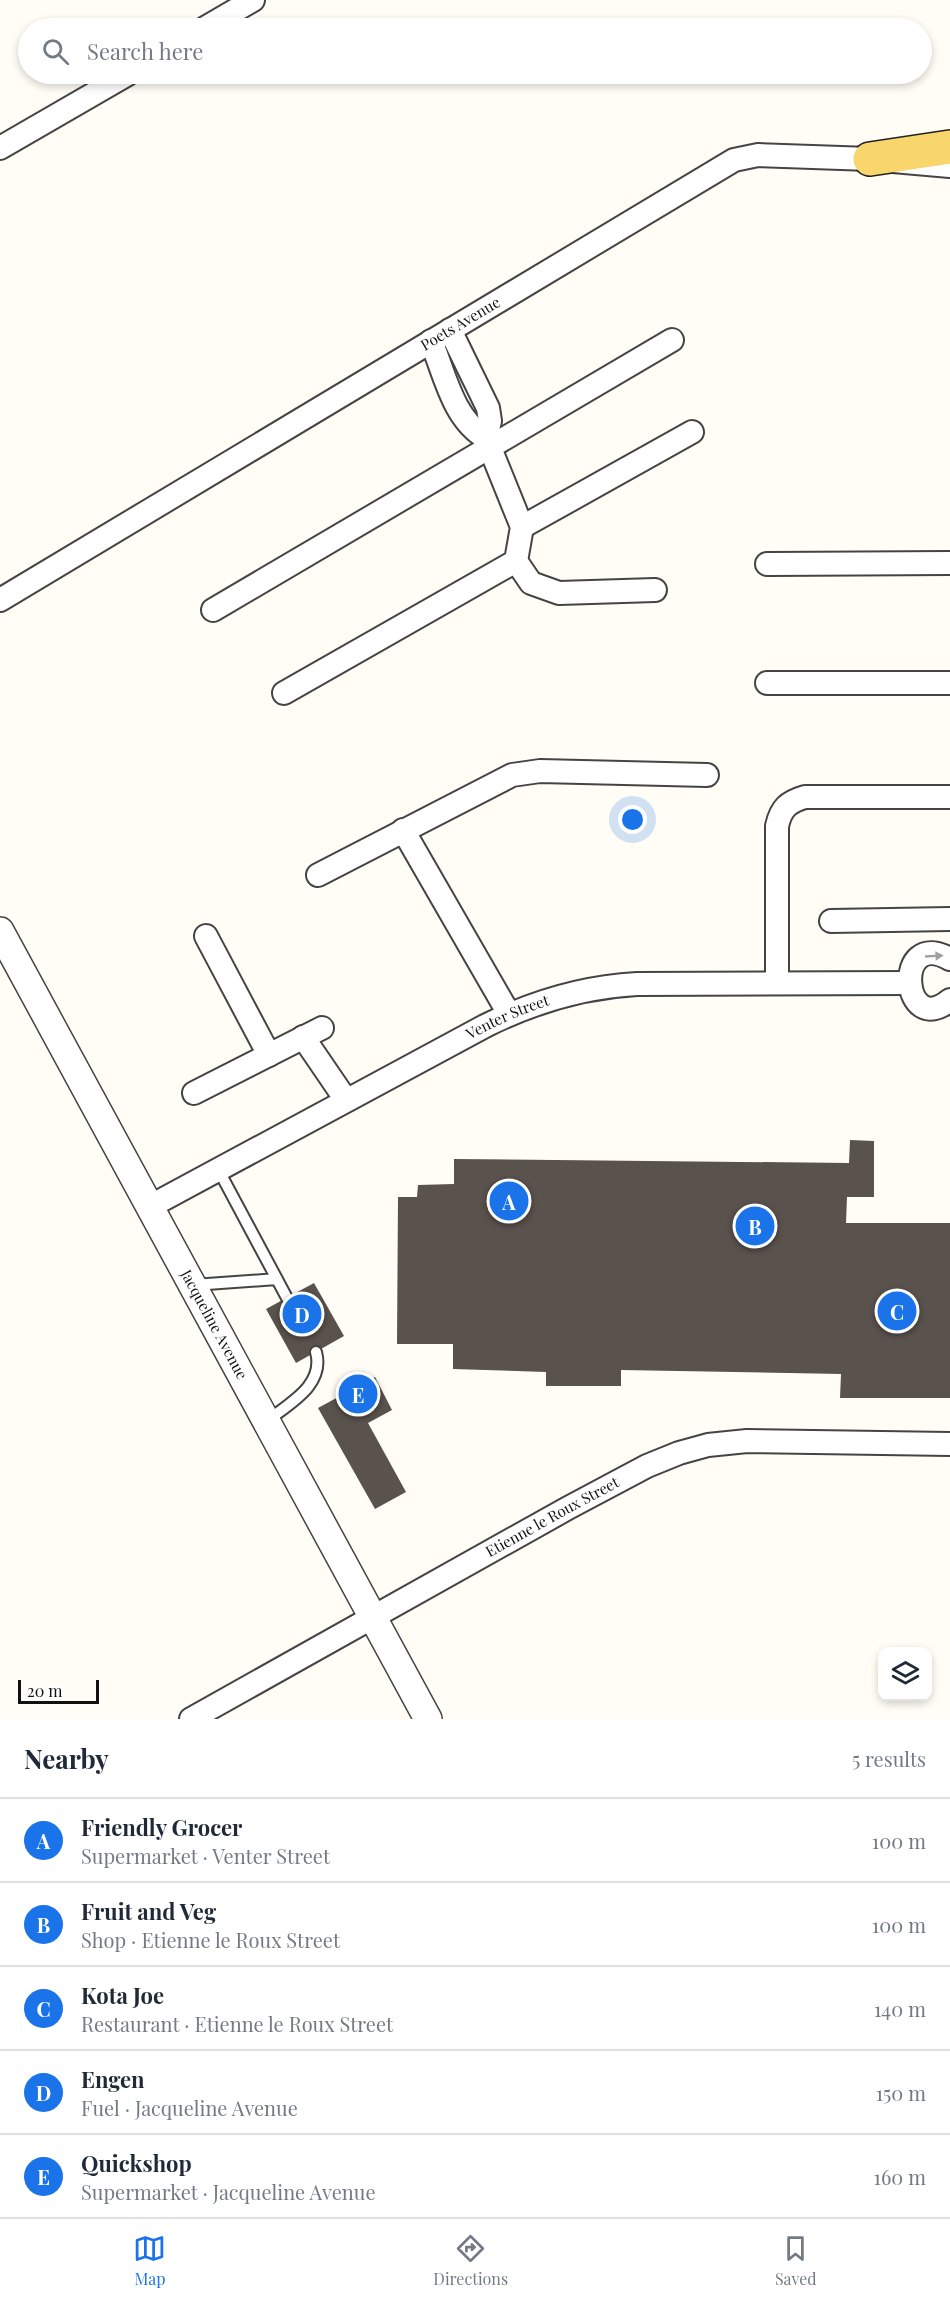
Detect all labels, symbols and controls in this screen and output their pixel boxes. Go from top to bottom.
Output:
search box [18,18,932,84]
icon: search [39,35,72,68]
text: Search here [87,36,203,66]
street label: Poets Avenue [417,292,503,355]
your location [618,805,647,834]
one-way arrow [924,952,943,961]
street label: Venter Street [461,989,552,1044]
pin: A [490,1178,528,1224]
pin: B [736,1204,774,1248]
street label: Jacqueline Avenue [176,1265,253,1383]
pin: C [878,1288,916,1334]
pin: D [282,1292,322,1336]
pin: E [338,1372,378,1416]
street label: Etienne le Roux Street [482,1471,623,1561]
map controls [878,1647,932,1701]
button: layers [878,1647,932,1701]
scale bar [18,1677,99,1704]
text: 20 m [27,1680,62,1701]
text: Nearby [24,1741,109,1776]
text: 5 results [852,1745,926,1772]
text: Friendly Grocer [81,1812,242,1842]
text: A [37,1827,50,1854]
text: 100 m [872,1827,926,1854]
text: Supermarket · Venter Street [81,1842,330,1869]
text: Fruit and Veg [81,1896,216,1926]
text: B [37,1911,50,1938]
text: 100 m [872,1911,926,1938]
text: Shop · Etienne le Roux Street [81,1926,340,1953]
text: Kota Joe [81,1980,164,2010]
text: C [36,1995,51,2022]
text: 140 m [874,1995,926,2022]
text: Restaurant · Etienne le Roux Street [81,2010,393,2037]
text: Engen [81,2064,145,2094]
text: D [36,2079,51,2106]
text: 150 m [876,2079,926,2106]
text: Fuel · Jacqueline Avenue [81,2094,298,2121]
text: Quickshop [81,2148,192,2178]
text: E [37,2163,50,2190]
text: 160 m [874,2163,926,2190]
text: Supermarket · Jacqueline Avenue [81,2178,376,2205]
tab: Map [133,2232,166,2289]
tab: Directions [433,2232,508,2289]
tab: Saved [775,2232,817,2289]

